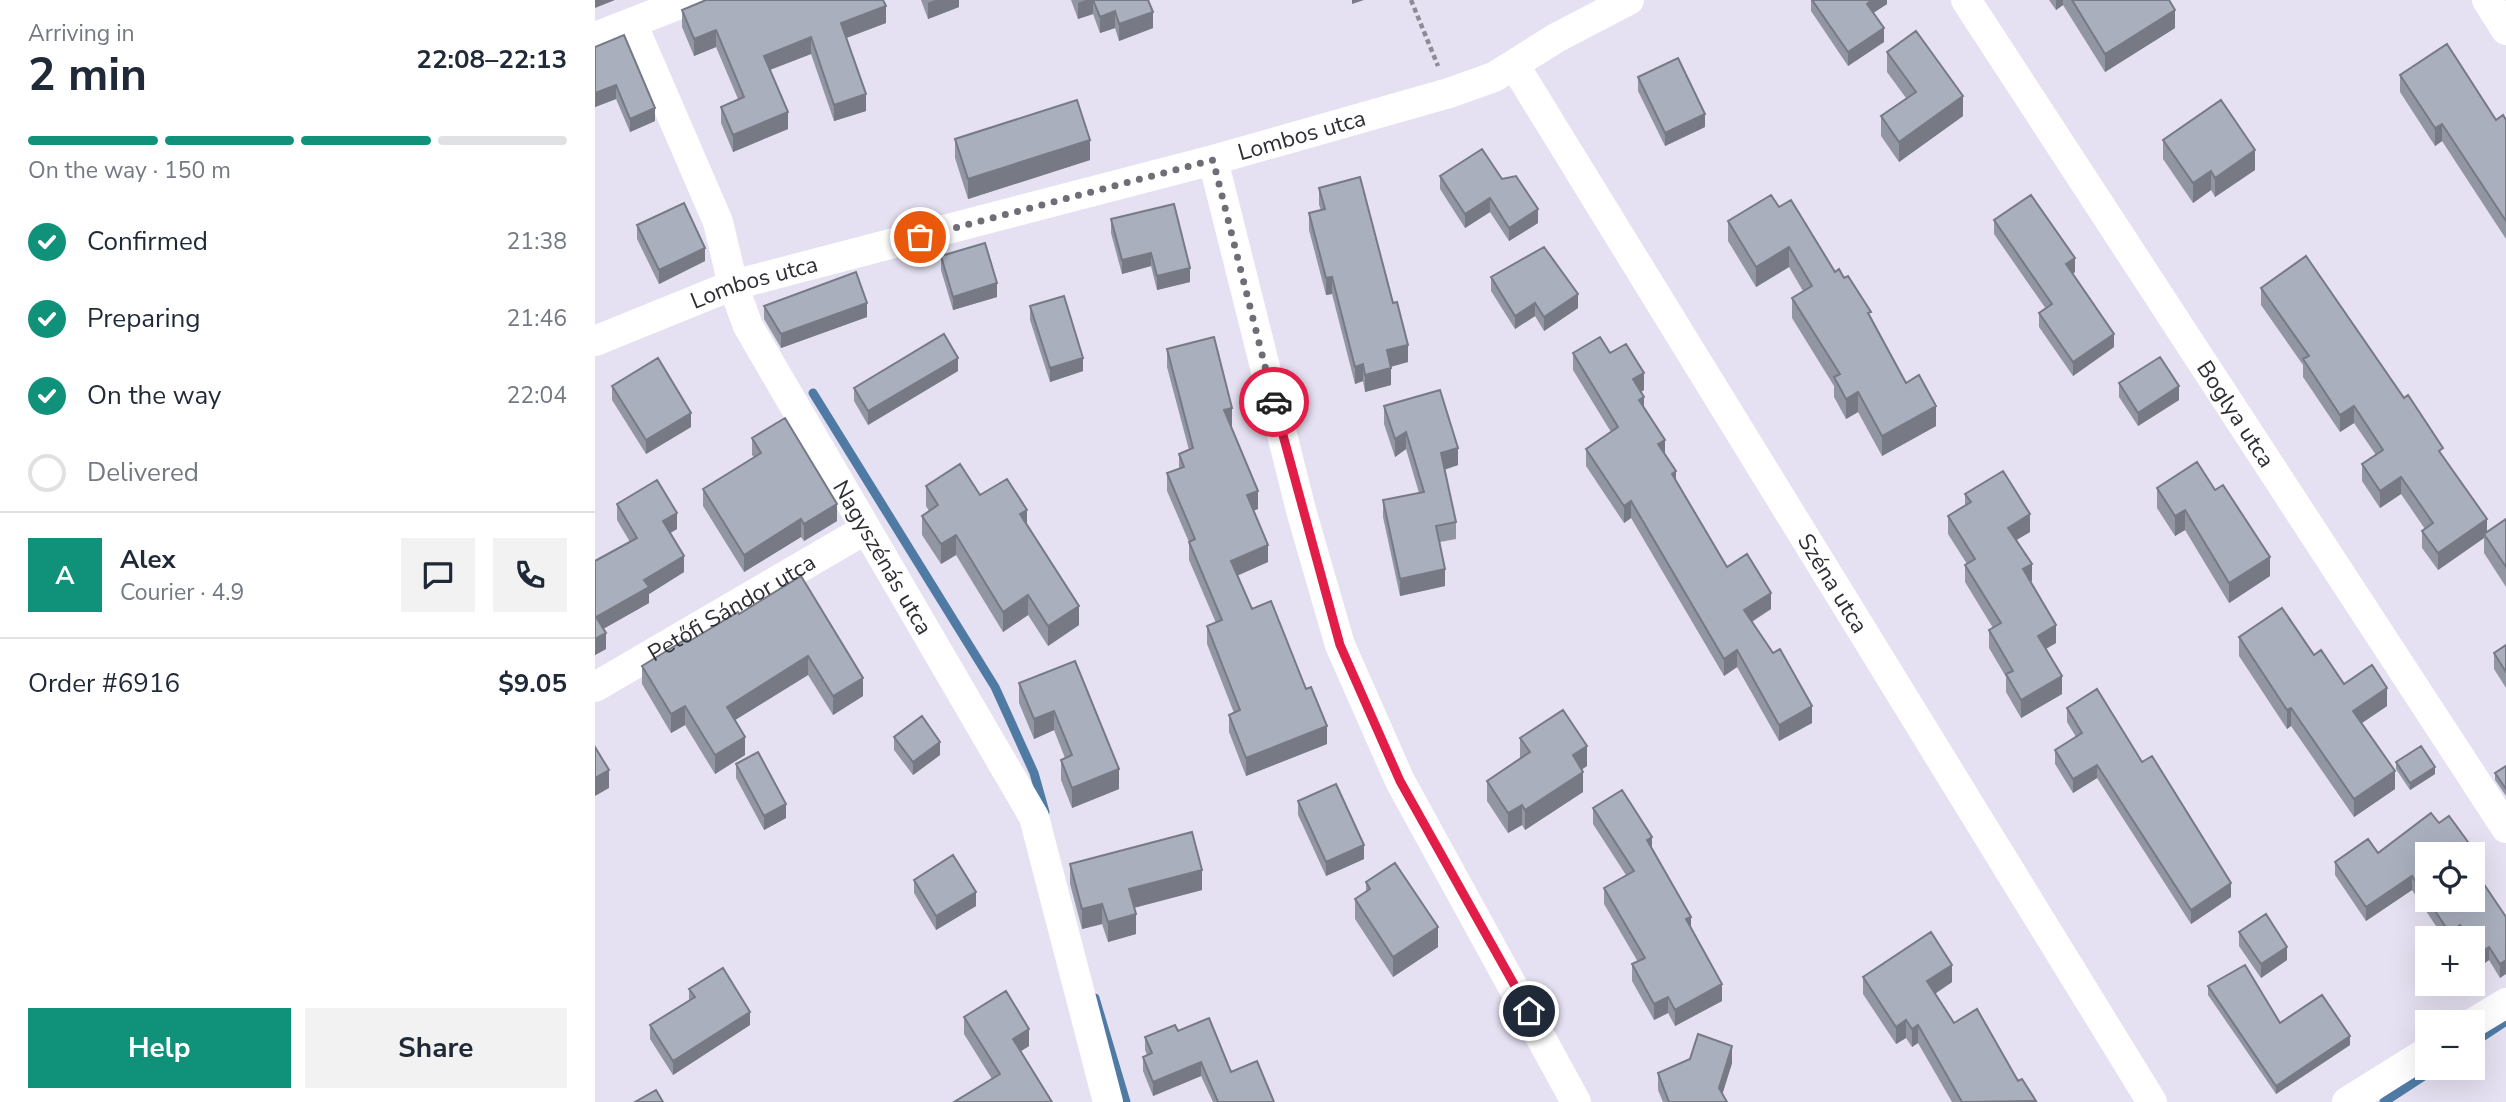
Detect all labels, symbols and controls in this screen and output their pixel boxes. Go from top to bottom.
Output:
text: Arriving in [28,18,135,49]
text: 22:08–22:13 [416,42,567,77]
text: 2 min [28,43,147,106]
street label: Lombos utca [1234,102,1369,168]
text: On the way · 150 m [28,155,231,186]
pin [890,207,950,267]
icon: bag [901,218,939,256]
icon: check [28,223,66,261]
text: Confirmed [87,224,208,259]
text: 21:38 [507,226,567,257]
street label: Lombos utca [686,249,821,317]
icon: check [28,300,66,338]
text: Preparing [87,301,200,336]
text: 21:46 [507,303,567,334]
street label: Boglya utca [2189,355,2282,473]
courier [1239,367,1309,437]
icon: check [28,377,66,415]
text: On the way [87,378,221,413]
text: 22:04 [507,380,567,411]
icon: car [1255,383,1293,421]
text: Delivered [87,455,199,490]
street label: Nagyszénás utca [825,475,939,641]
street label: Széna utca [1790,528,1875,639]
button: chat [401,538,475,612]
button: phone [493,538,567,612]
text: Alex [120,542,176,577]
street label: Petőfi Sándor utca [642,547,821,669]
text: A [55,558,75,593]
text: Courier · 4.9 [120,577,244,608]
text: Order #6916 [28,666,180,701]
text: $9.05 [498,666,567,701]
map controls [2415,842,2485,1080]
button: locate [2415,842,2485,912]
button: + [2415,926,2485,996]
pin [1499,981,1559,1041]
icon: home [1510,992,1548,1030]
button: Help [28,1008,291,1088]
button: Share [305,1008,567,1088]
button: − [2415,1010,2485,1080]

